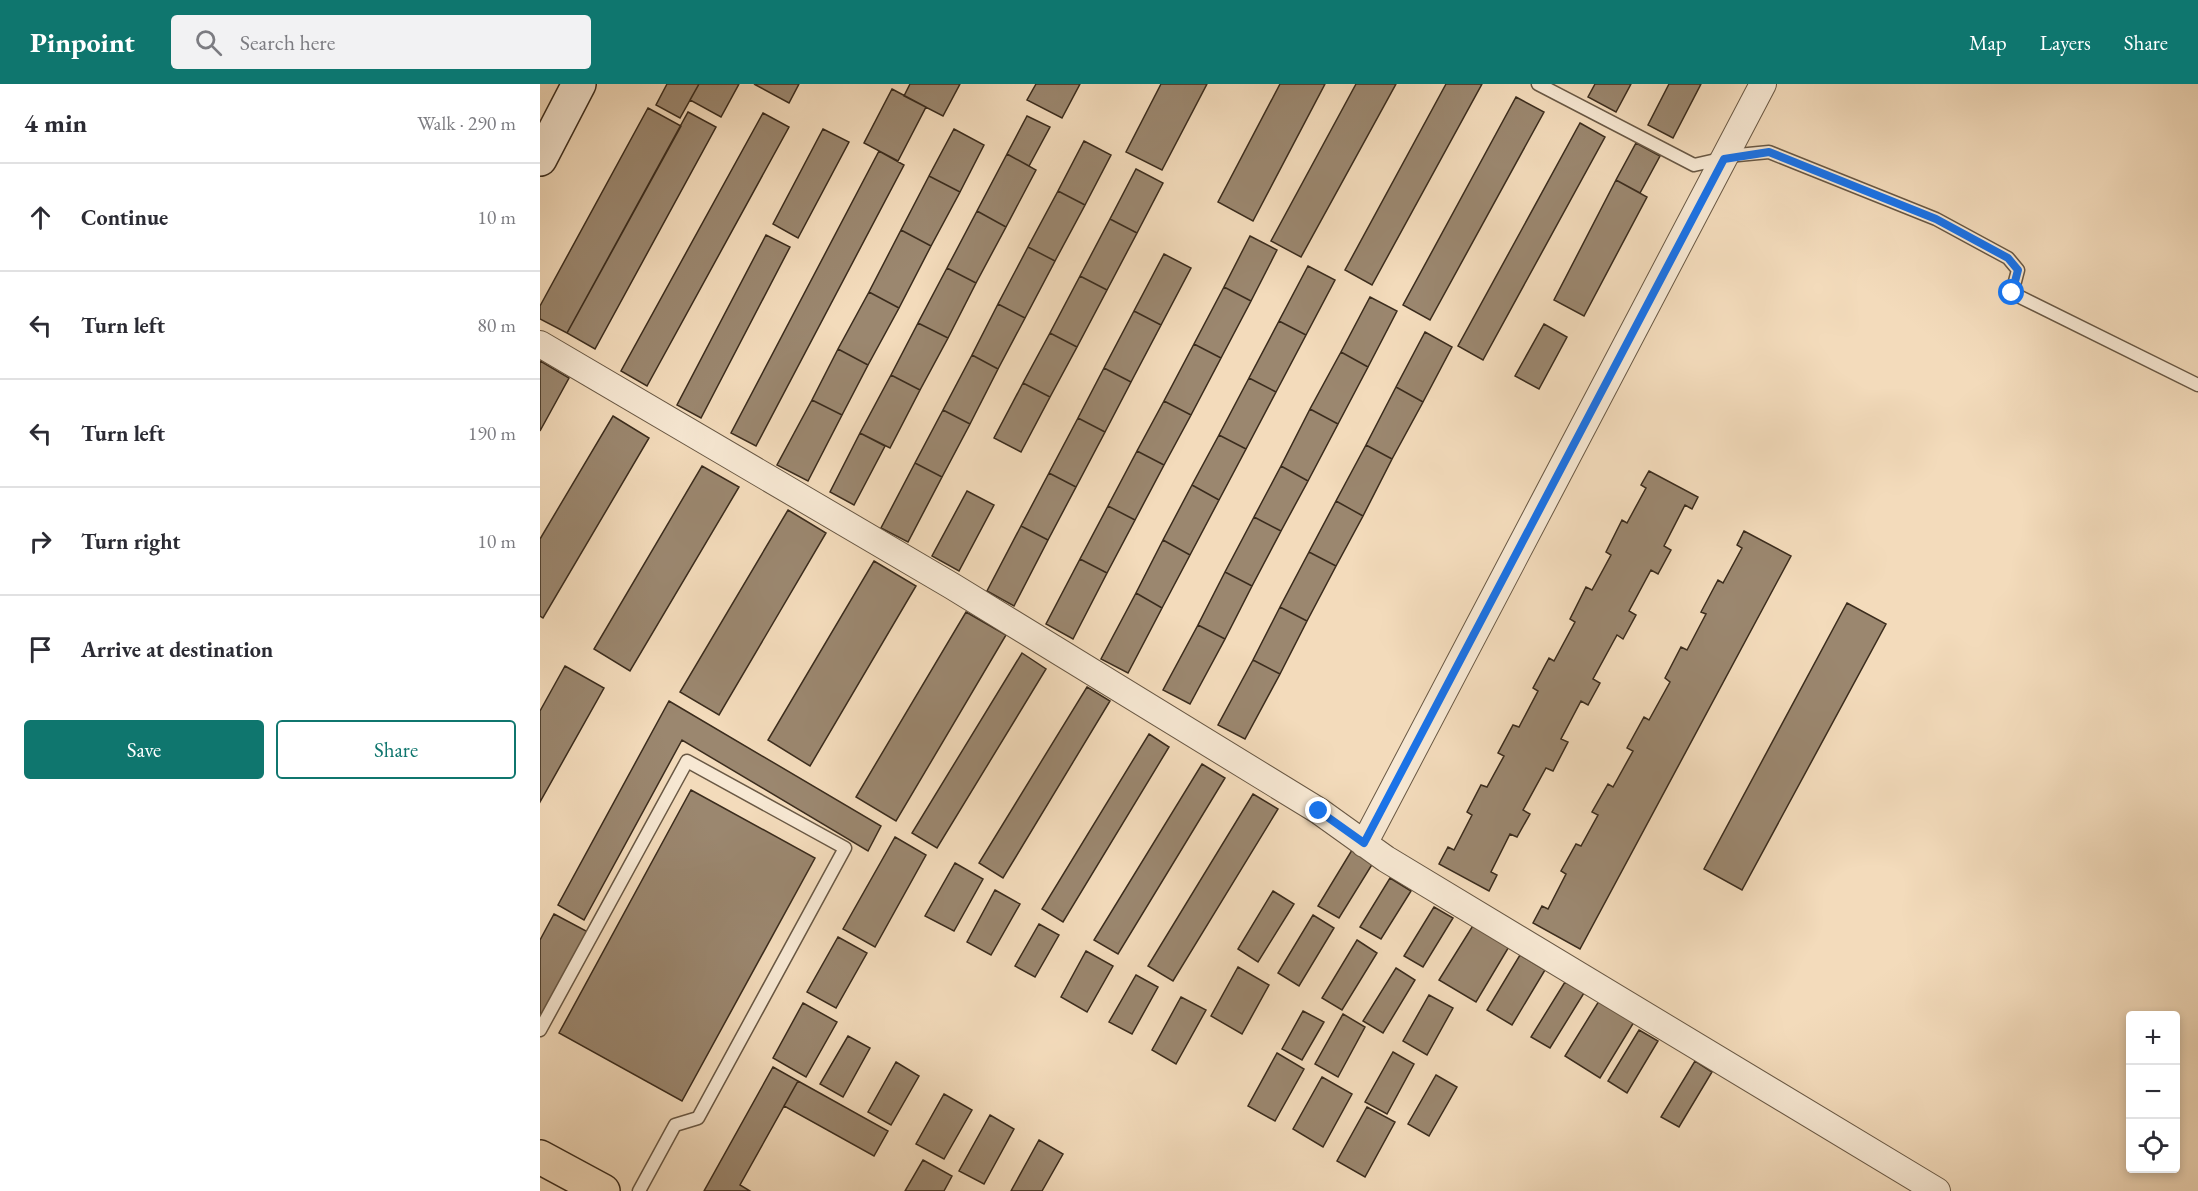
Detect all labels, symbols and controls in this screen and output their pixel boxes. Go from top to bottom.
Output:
search box [171,15,591,69]
text: Pinpoint [30,24,135,60]
icon: search [192,26,225,59]
text: Search here [240,28,335,57]
text: Map [1969,29,2007,56]
text: Layers [2040,29,2091,56]
text: Share [2124,29,2168,56]
text: 4 min [24,106,87,140]
text: Walk · 290 m [417,110,516,136]
icon: ahead [24,201,57,234]
text: Continue [81,203,168,232]
text: 10 m [477,204,516,230]
route start [1998,279,2024,305]
icon: left [24,309,57,342]
text: Turn left [81,311,165,340]
text: 80 m [477,312,516,338]
icon: left [24,417,57,450]
text: Turn left [81,419,165,448]
text: 190 m [468,420,516,446]
icon: right [24,525,57,558]
text: Turn right [81,527,180,556]
text: 10 m [477,528,516,554]
icon: arrive [24,633,57,666]
text: Arrive at destination [81,635,273,664]
button: Save [24,720,264,779]
button: Share [276,720,516,779]
route end [1305,797,1331,823]
map controls [2126,1011,2180,1173]
button: + [2126,1011,2180,1065]
button: − [2126,1065,2180,1119]
button: locate [2126,1119,2180,1173]

